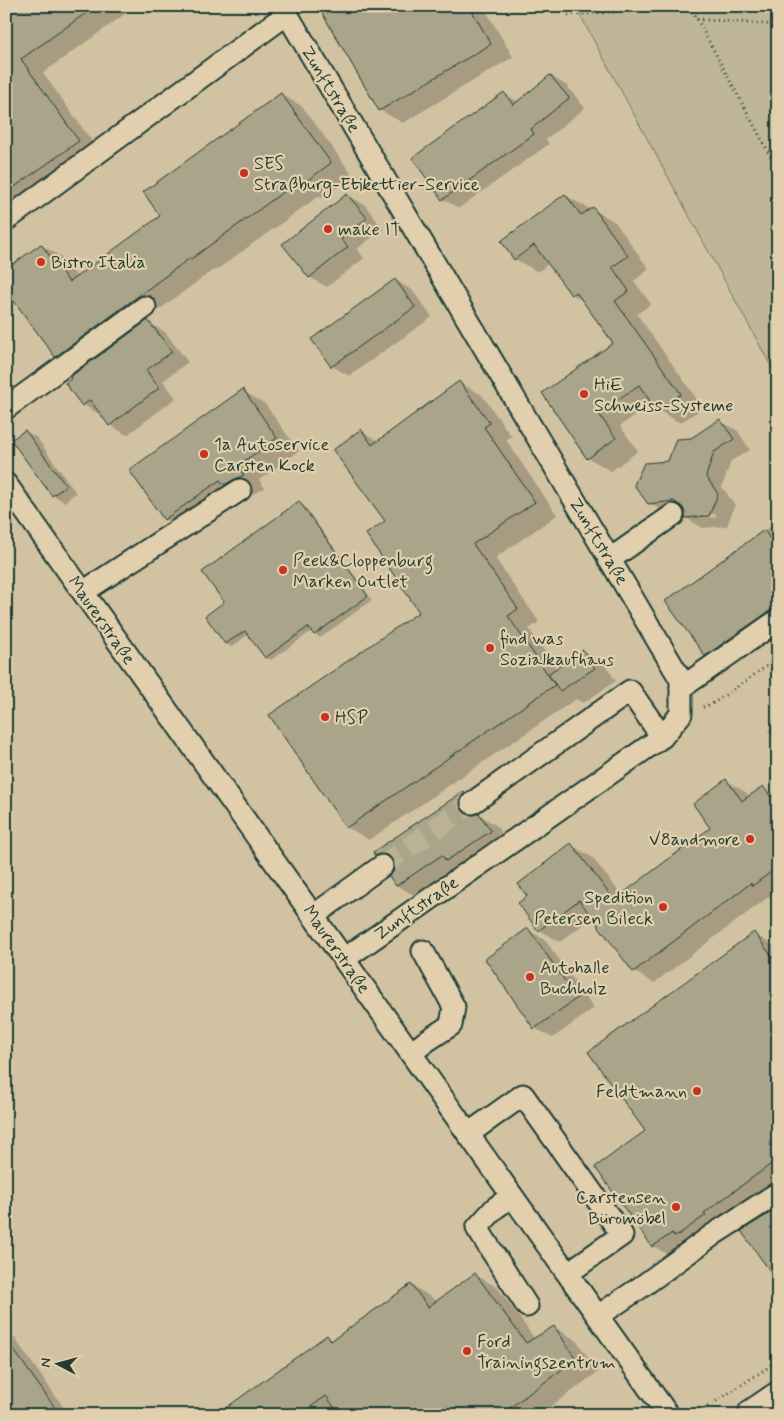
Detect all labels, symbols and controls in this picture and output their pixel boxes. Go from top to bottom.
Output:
street label: Zunftstraße [295,41,366,138]
place label: SES Straßburg-Etikettier-Service [254,152,479,198]
marker: SES Straßburg-Etikettier-Service [238,167,250,179]
place label: make IT [338,218,401,242]
marker: make IT [322,223,334,235]
place label: Bistro Italia [51,251,146,275]
marker: Bistro Italia [35,256,47,268]
place label: HiE Schweiss-Systeme [594,373,733,418]
marker: HiE Schweiss-Systeme [578,388,590,400]
place label: 1a Autoservice Carsten Kock [214,433,329,478]
marker: 1a Autoservice Carsten Kock [198,448,210,460]
street label: Zunftstraße [563,493,634,590]
place label: Peek&Cloppenburg Marken Outlet [293,549,433,594]
marker: Peek&Cloppenburg Marken Outlet [277,564,289,576]
street label: Maurerstraße [62,571,141,670]
place label: find was Sozialkaufhaus [500,627,614,672]
marker: find was Sozialkaufhaus [484,642,496,654]
place label: HSP [335,706,368,730]
marker: HSP [319,711,331,723]
place label: V8andmore [649,828,740,852]
marker: V8andmore [744,833,756,845]
street label: Zunftstraße [370,871,464,947]
place label: Spedition Petersen Bileck [534,886,653,931]
street label: Maurerstraße [297,900,376,999]
marker: Spedition Petersen Bileck [657,901,669,913]
place label: Autohalle Buchholz [540,956,610,1001]
marker: Autohalle Buchholz [524,971,536,983]
place label: Feldtmann [596,1080,687,1104]
marker: Feldtmann [691,1085,703,1097]
place label: Carstensen Büromöbel [576,1186,666,1231]
marker: Carstensen Büromöbel [670,1201,682,1213]
place label: Ford Trainingszentrum [477,1330,616,1377]
north arrow [32,1338,82,1388]
marker: Ford Trainingszentrum [461,1345,473,1357]
text: N [37,1357,56,1368]

